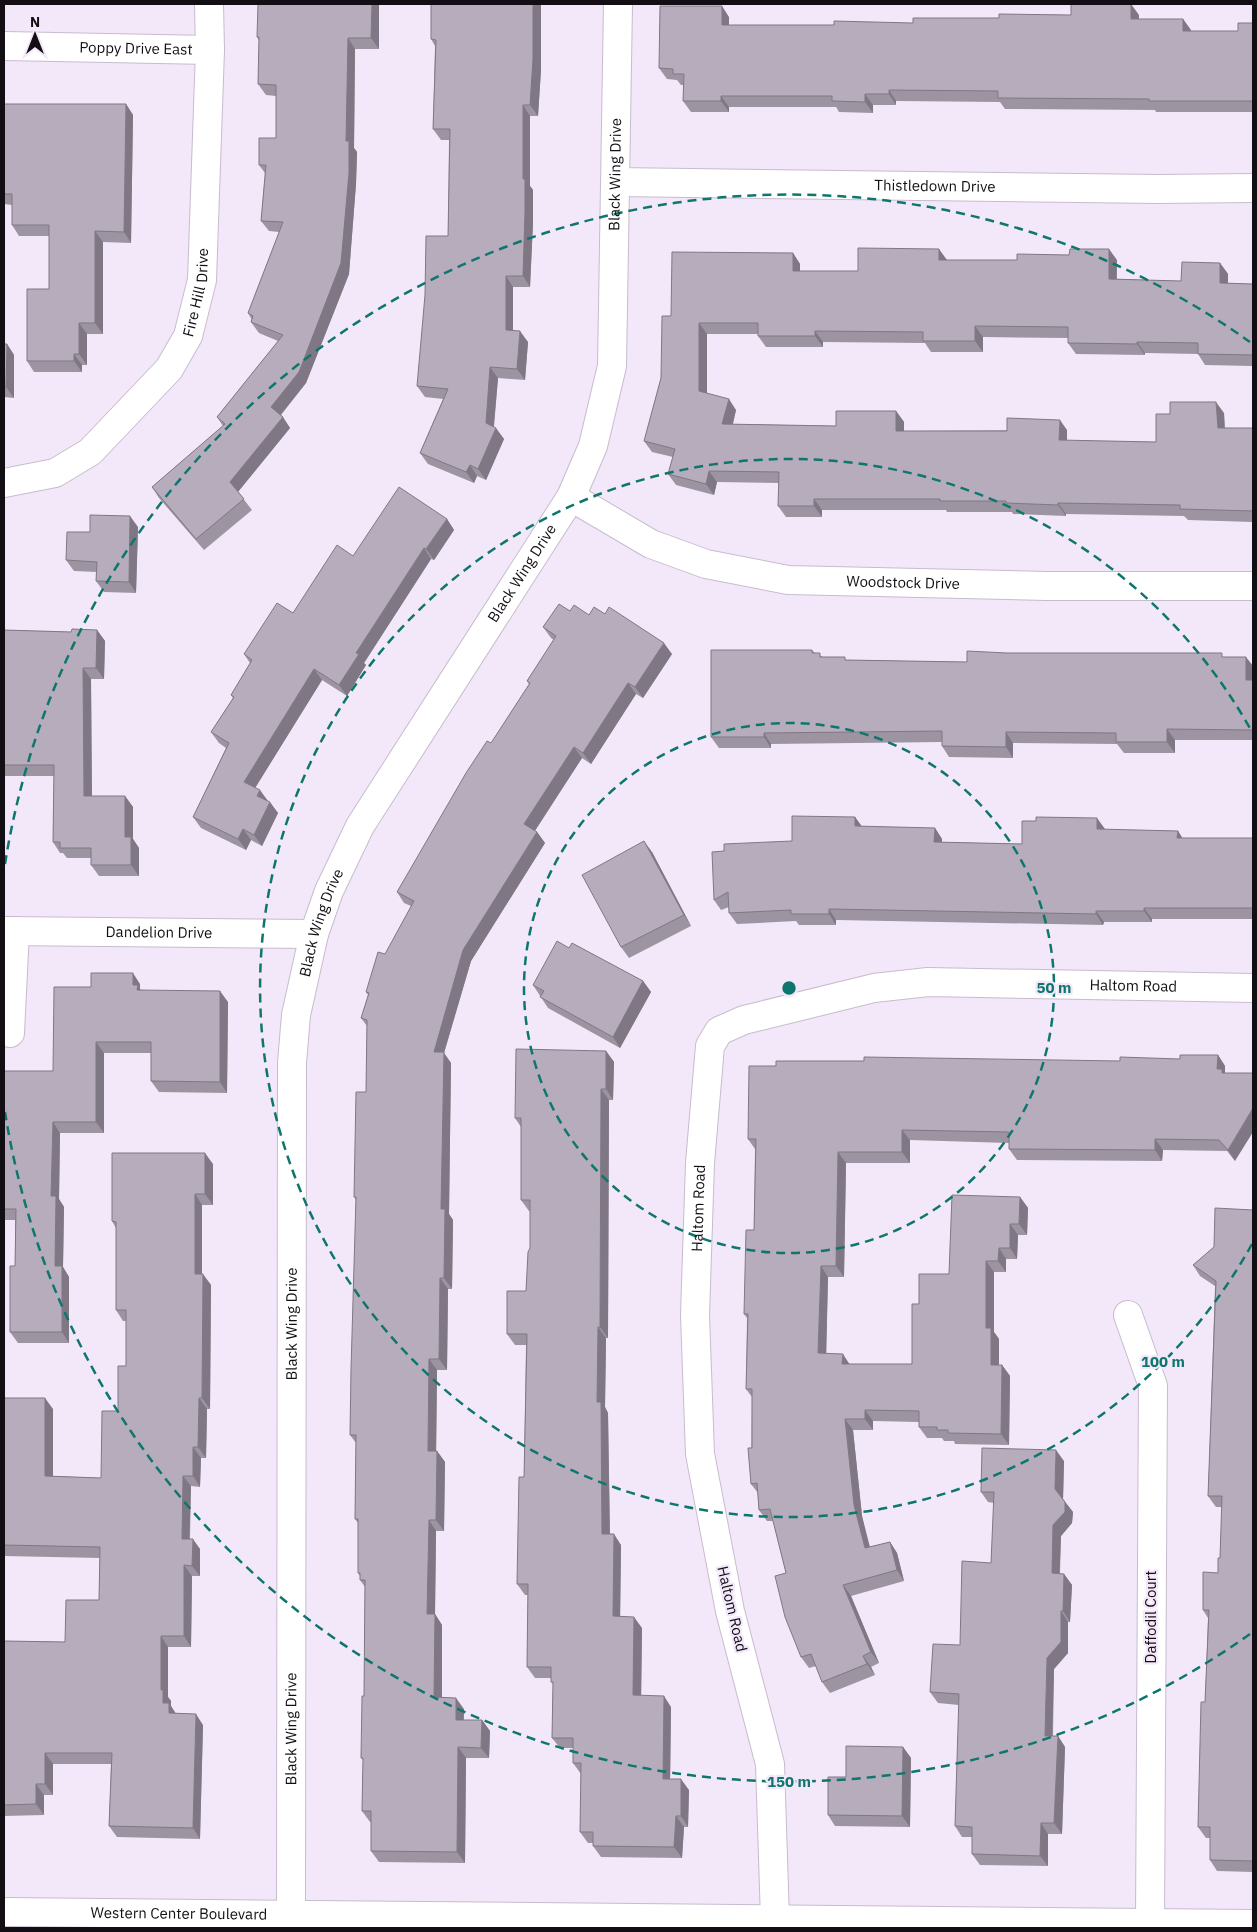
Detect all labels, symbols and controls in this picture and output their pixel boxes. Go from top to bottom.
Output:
north arrow [10,10,60,60]
text: N [30,13,40,31]
street label: Poppy Drive East [79,37,193,59]
street label: Black Wing Drive [604,118,625,231]
street label: Thistledown Drive [874,175,996,196]
street label: Fire Hill Drive [178,248,212,339]
street label: Black Wing Drive [483,520,560,626]
street label: Woodstock Drive [846,571,960,593]
street label: Black Wing Drive [295,865,347,979]
street label: Dandelion Drive [106,922,212,942]
street label: Haltom Road [1089,975,1177,996]
text: 50 m [1037,978,1071,997]
centre of rings [780,979,798,997]
street label: Haltom Road [687,1164,709,1252]
street label: Black Wing Drive [282,1268,301,1380]
text: 100 m [1141,1352,1185,1371]
street label: Haltom Road [713,1564,752,1654]
street label: Daffodil Court [1141,1570,1160,1664]
street label: Black Wing Drive [281,1673,300,1785]
text: 150 m [767,1772,811,1791]
street label: Western Center Boulevard [91,1903,267,1924]

